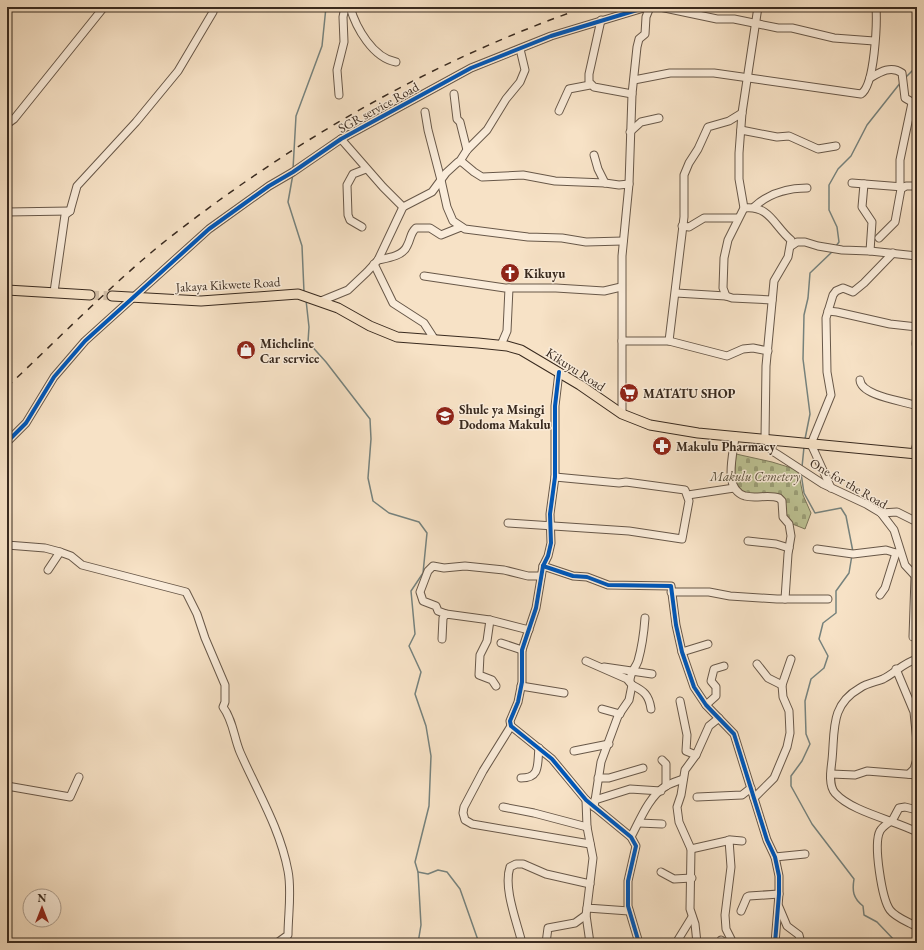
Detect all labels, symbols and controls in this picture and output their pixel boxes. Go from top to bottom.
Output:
street label: SGR service Road [335,78,422,137]
church icon: Kikuyu [499,262,521,284]
place label: Kikuyu [524,265,566,282]
street label: Jakaya Kikwete Road [174,273,281,296]
place label: Micheline Car service [260,335,320,367]
shop icon: Micheline Car service [235,339,257,361]
street label: Kikuyu Road [543,344,609,395]
supermarket icon: MATATU SHOP [618,382,640,404]
place label: MATATU SHOP [643,385,736,402]
place label: Shule ya Msingi Dodoma Makulu [459,401,551,433]
school or university icon: Shule ya Msingi Dodoma Makulu [434,405,456,427]
pharmacy icon: Makulu Pharmacy [651,435,673,457]
place label: Makulu Pharmacy [676,438,776,455]
street label: One for the Road [807,454,891,513]
park label: Makulu Cemetery [709,468,801,485]
north arrow [22,888,62,928]
text: N [38,891,47,905]

